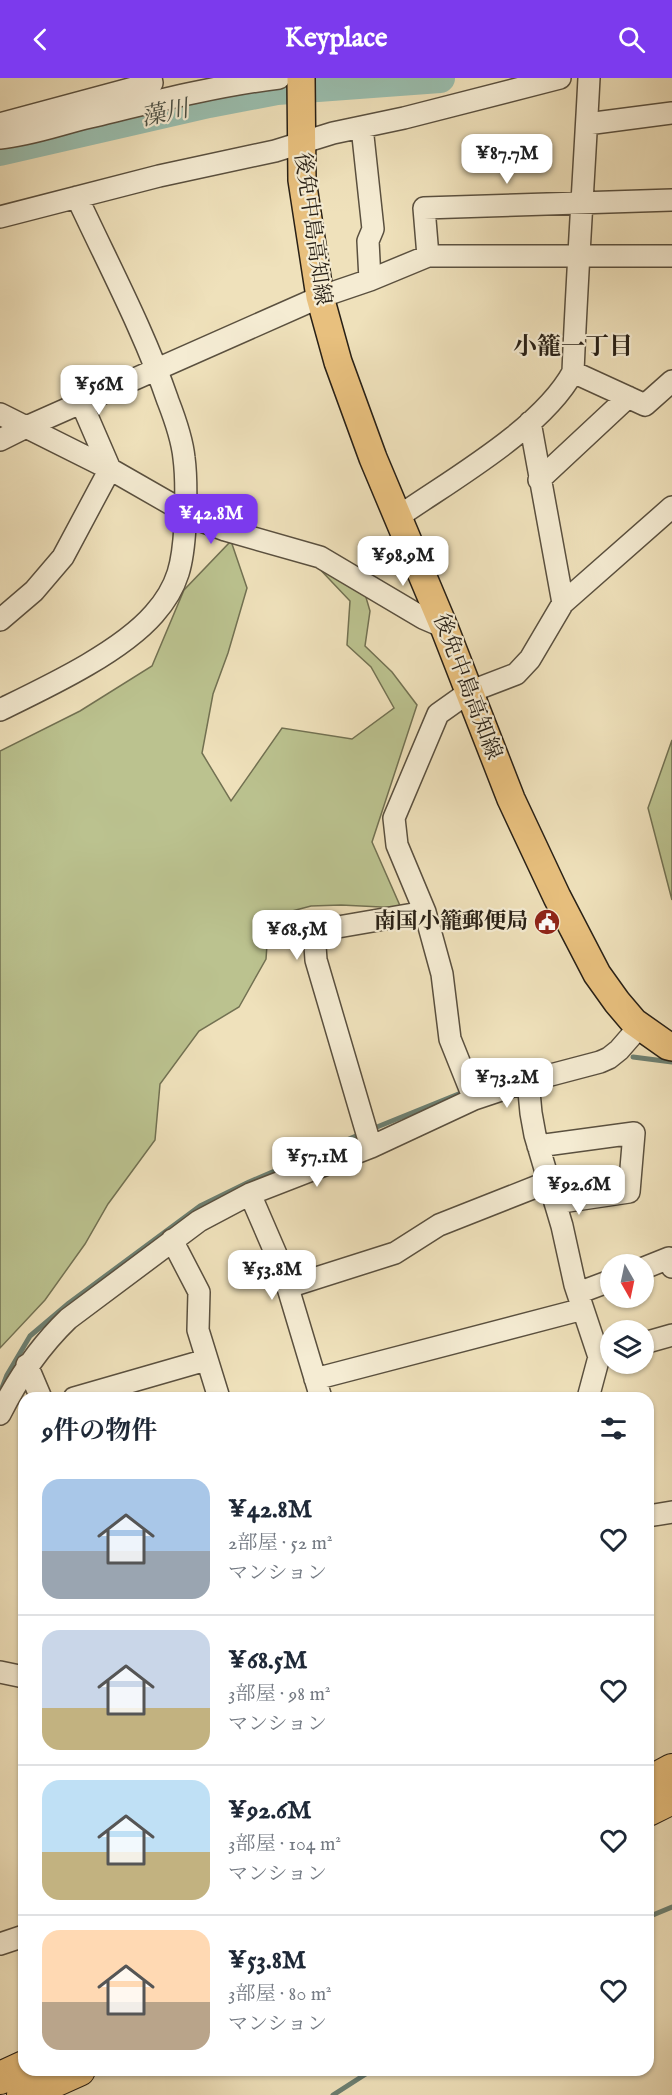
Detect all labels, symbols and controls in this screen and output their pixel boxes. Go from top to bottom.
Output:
text: Keyplace [285,22,387,56]
icon: back [24,23,57,56]
icon: search [615,23,648,56]
water label: 藻川 [138,93,195,134]
pin: ¥87.7M [458,134,556,185]
text: ¥87.7M [475,141,539,166]
street label: 後免中島高知線 [287,151,337,307]
district label: 小籠一丁目 [513,332,633,363]
pin: ¥56M [63,365,135,416]
text: ¥56M [74,372,124,397]
pin: ¥42.8M [162,494,260,545]
text: ¥42.8M [179,501,243,526]
pin: ¥98.9M [354,536,452,587]
text: ¥98.9M [372,543,434,568]
street label: 後免中島高知線 [426,610,508,764]
public building icon: 南国小籠郵便局 [532,907,562,937]
place label: 南国小籠郵便局 [374,908,528,936]
pin: ¥68.5M [248,910,346,961]
text: ¥68.5M [266,917,328,942]
pin: ¥73.2M [458,1058,556,1109]
text: ¥73.2M [475,1065,539,1090]
pin: ¥57.1M [268,1137,366,1188]
text: ¥57.1M [286,1144,348,1169]
pin: ¥92.6M [530,1165,628,1216]
text: ¥92.6M [547,1172,611,1197]
pin: ¥53.8M [223,1250,321,1301]
north arrow [600,1254,654,1308]
map controls [600,1254,654,1374]
text: ¥53.8M [242,1257,302,1282]
button: layers [600,1320,654,1374]
icon: filters [597,1412,630,1445]
text: 9件の物件 [42,1415,157,1448]
text: ¥42.8M [228,1493,312,1526]
icon: home [90,1503,162,1575]
icon: heart [597,1523,630,1556]
text: 2部屋 · 52 m² [228,1531,332,1556]
text: マンション [228,1561,327,1586]
text: ¥68.5M [228,1644,308,1677]
icon: home [90,1654,162,1726]
icon: heart [597,1674,630,1707]
text: 3部屋 · 98 m² [228,1682,331,1707]
text: マンション [228,1712,327,1737]
text: ¥92.6M [228,1794,312,1827]
icon: home [90,1804,162,1876]
icon: heart [597,1824,630,1857]
text: 3部屋 · 104 m² [228,1832,341,1857]
text: マンション [228,1862,327,1887]
text: ¥53.8M [228,1944,306,1977]
icon: home [90,1954,162,2026]
icon: heart [597,1974,630,2007]
text: 3部屋 · 80 m² [228,1982,332,2007]
text: マンション [228,2012,327,2037]

